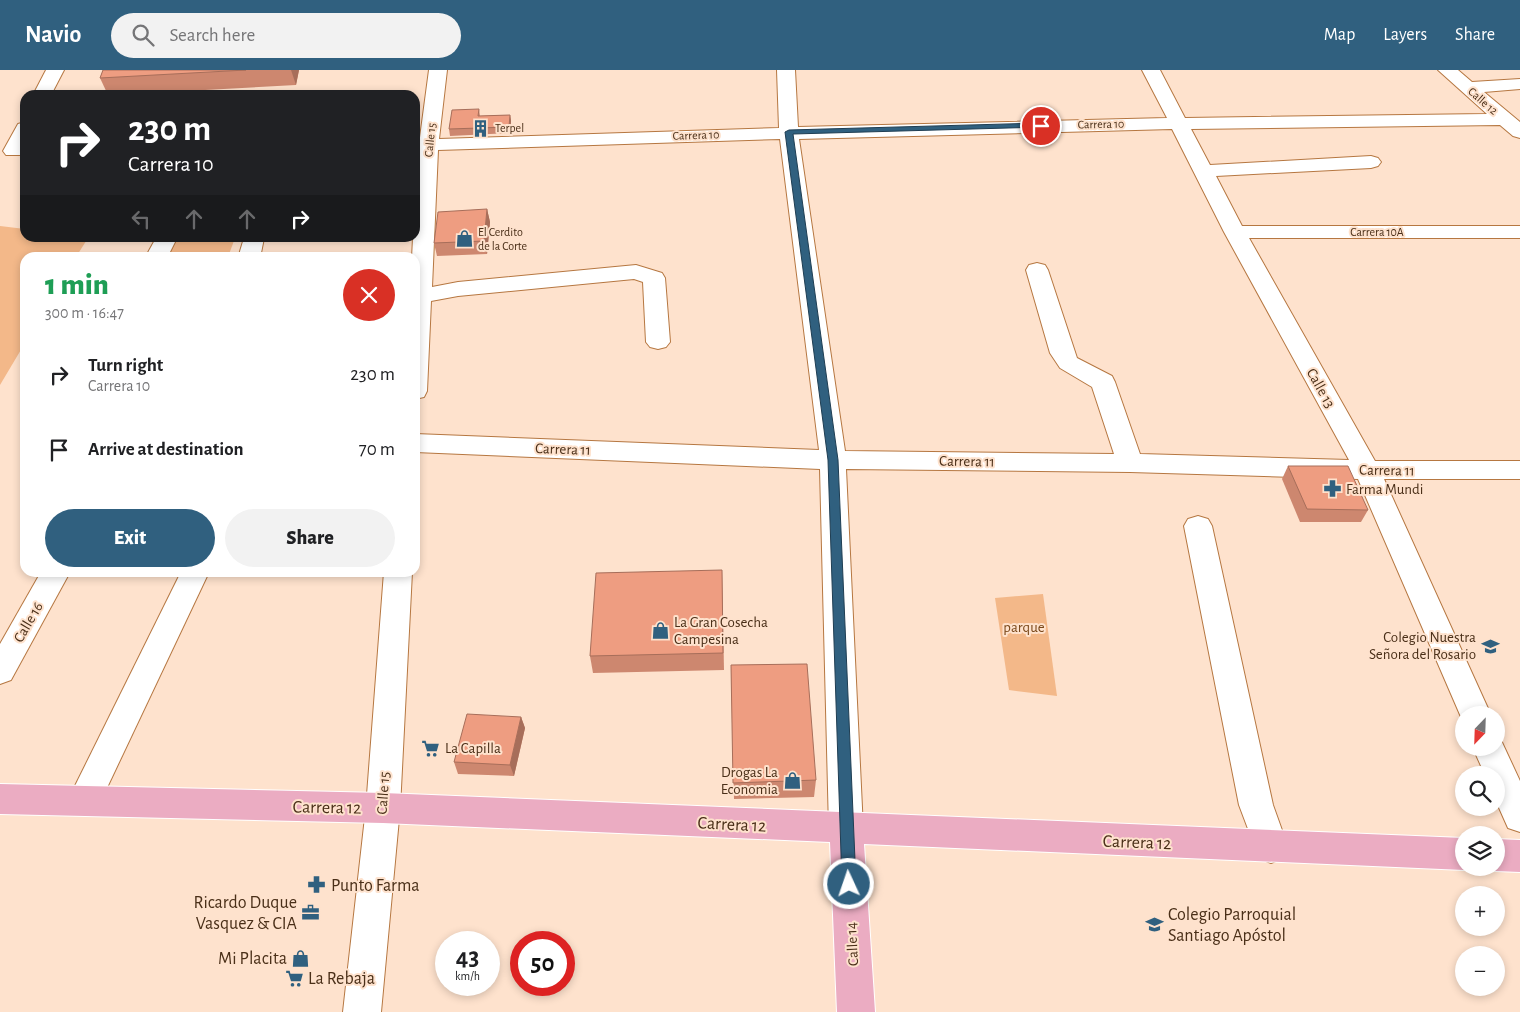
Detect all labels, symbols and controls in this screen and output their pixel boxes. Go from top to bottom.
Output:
search box [111,13,461,58]
icon: search [129,21,157,49]
text: Navio [25,23,81,47]
text: Search here [169,26,255,45]
text: Map [1324,26,1355,44]
text: Layers [1383,26,1427,44]
text: Share [1455,26,1495,44]
street label: Calle 12 [1466,85,1500,117]
pin [1020,105,1062,147]
icon: right [45,110,110,175]
text: 230 m [128,112,211,147]
icon: arrive [1027,112,1055,140]
building icon: Terpel [471,118,491,138]
street label: Carrera 10 [1078,118,1124,130]
street label: Calle 15 [422,122,438,158]
place label: Terpel [495,122,524,134]
street label: Carrera 10 [672,128,720,142]
text: Carrera 10 [128,153,214,175]
icon: left [127,205,155,233]
icon: ahead [180,205,208,233]
icon: ahead [233,205,261,233]
icon: right [286,205,314,233]
place label: El Cerdito de la Corte [478,226,527,252]
street label: Carrera 10A [1350,226,1404,238]
shop icon: El Cerdito de la Corte [454,229,474,249]
button: close [343,269,395,321]
text: 1 min [45,270,109,300]
text: 300 m · 16:47 [45,305,124,321]
text: Turn right [88,356,163,375]
icon: right [45,361,73,389]
text: 230 m [350,365,395,384]
street label: Calle 13 [1304,366,1338,411]
text: Carrera 10 [88,378,150,394]
icon: arrive [45,436,73,464]
text: Arrive at destination [88,440,244,459]
text: 70 m [359,440,395,459]
street label: Carrera 11 [535,441,591,458]
street label: Carrera 11 [939,454,995,469]
street label: Carrera 11 [1359,463,1415,478]
pharmacy icon: Farma Mundi [1322,479,1342,499]
place label: Farma Mundi [1346,482,1423,497]
button: Exit [45,509,215,567]
button: Share [225,509,395,567]
street label: Calle 16 [11,600,46,645]
place label: La Gran Cosecha Campesina [674,615,768,647]
park label: parque [1003,620,1045,635]
shop icon: La Gran Cosecha Campesina [650,621,670,641]
place label: Colegio Nuestra Señora del Rosario [1369,630,1476,662]
school or university icon: Colegio Nuestra Señora del Rosario [1480,636,1500,656]
north arrow [1455,706,1505,756]
map controls [1455,706,1505,996]
supermarket icon: La Capilla [421,738,441,758]
place label: La Capilla [445,741,501,756]
place label: Drogas La Economia [721,765,778,797]
button: search [1455,766,1505,816]
street label: Calle 15 [375,771,392,815]
shop icon: Drogas La Economia [782,771,802,791]
street label: Carrera 12 [292,798,361,818]
street label: Carrera 12 [697,814,767,836]
button: layers [1455,826,1505,876]
street label: Carrera 12 [1102,833,1172,853]
position arrow [822,857,874,909]
pharmacy icon: Punto Farma [307,875,327,895]
place label: Punto Farma [331,877,420,895]
button: + [1455,886,1505,936]
place label: Ricardo Duque Vasquez & CIA [193,894,298,933]
office icon: Ricardo Duque Vasquez & CIA [301,902,321,922]
place label: Colegio Parroquial Santiago Apóstol [1168,906,1296,945]
school or university icon: Colegio Parroquial Santiago Apóstol [1144,914,1164,934]
street label: Calle 14 [844,922,861,966]
speed limit sign: 50 [510,931,575,996]
text: 43 [456,945,479,970]
button: − [1455,946,1505,996]
shop icon: Mi Placita [291,948,311,968]
place label: Mi Placita [218,950,287,968]
supermarket icon: La Rebaja [284,968,304,988]
place label: La Rebaja [308,970,375,988]
text: km/h [455,970,480,982]

